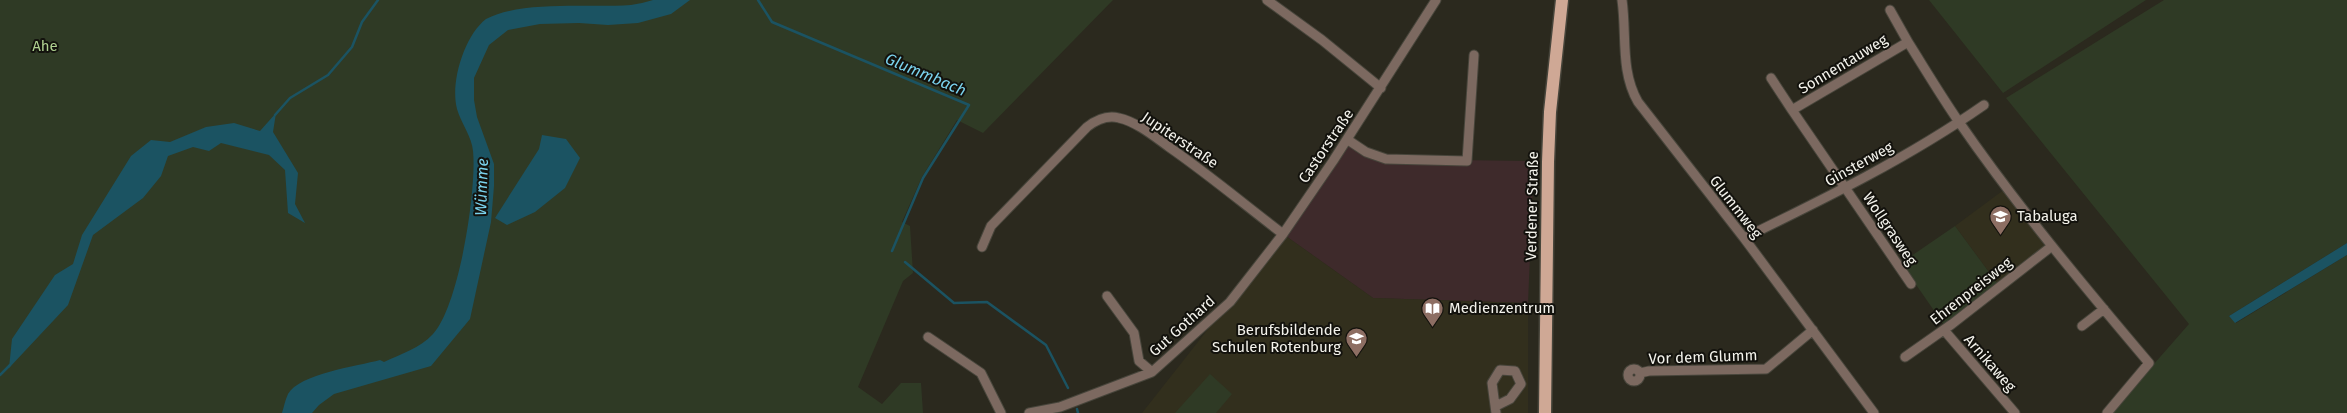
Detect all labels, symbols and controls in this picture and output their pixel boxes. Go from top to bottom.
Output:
street label: Sonnentauweg [1795,30,1891,98]
park label: Ahe [32,37,58,55]
water label: Glummbach [882,49,969,100]
street label: Castorstraße [1295,105,1357,187]
street label: Jupiterstraße [1138,108,1222,172]
street label: Ginsterweg [1822,138,1896,190]
street label: Verdener Straße [1522,151,1542,261]
water label: Wümme [471,158,492,216]
street label: Glummweg [1706,172,1766,242]
street label: Wollgrasweg [1859,189,1921,269]
school or university icon: Tabaluga [1989,204,2013,235]
place label: Tabaluga [2017,207,2078,225]
street label: Ehrenpreisweg [1926,253,2016,329]
street label: Gut Gothard [1145,292,1219,360]
library icon: Medienzentrum [1421,296,1445,327]
place label: Medienzentrum [1449,299,1555,317]
place label: Berufsbildende Schulen Rotenburg [1212,321,1341,356]
school or university icon: Berufsbildende Schulen Rotenburg [1345,327,1369,358]
street label: Arnikaweg [1960,331,2020,395]
street label: Vor dem Glumm [1648,346,1758,368]

